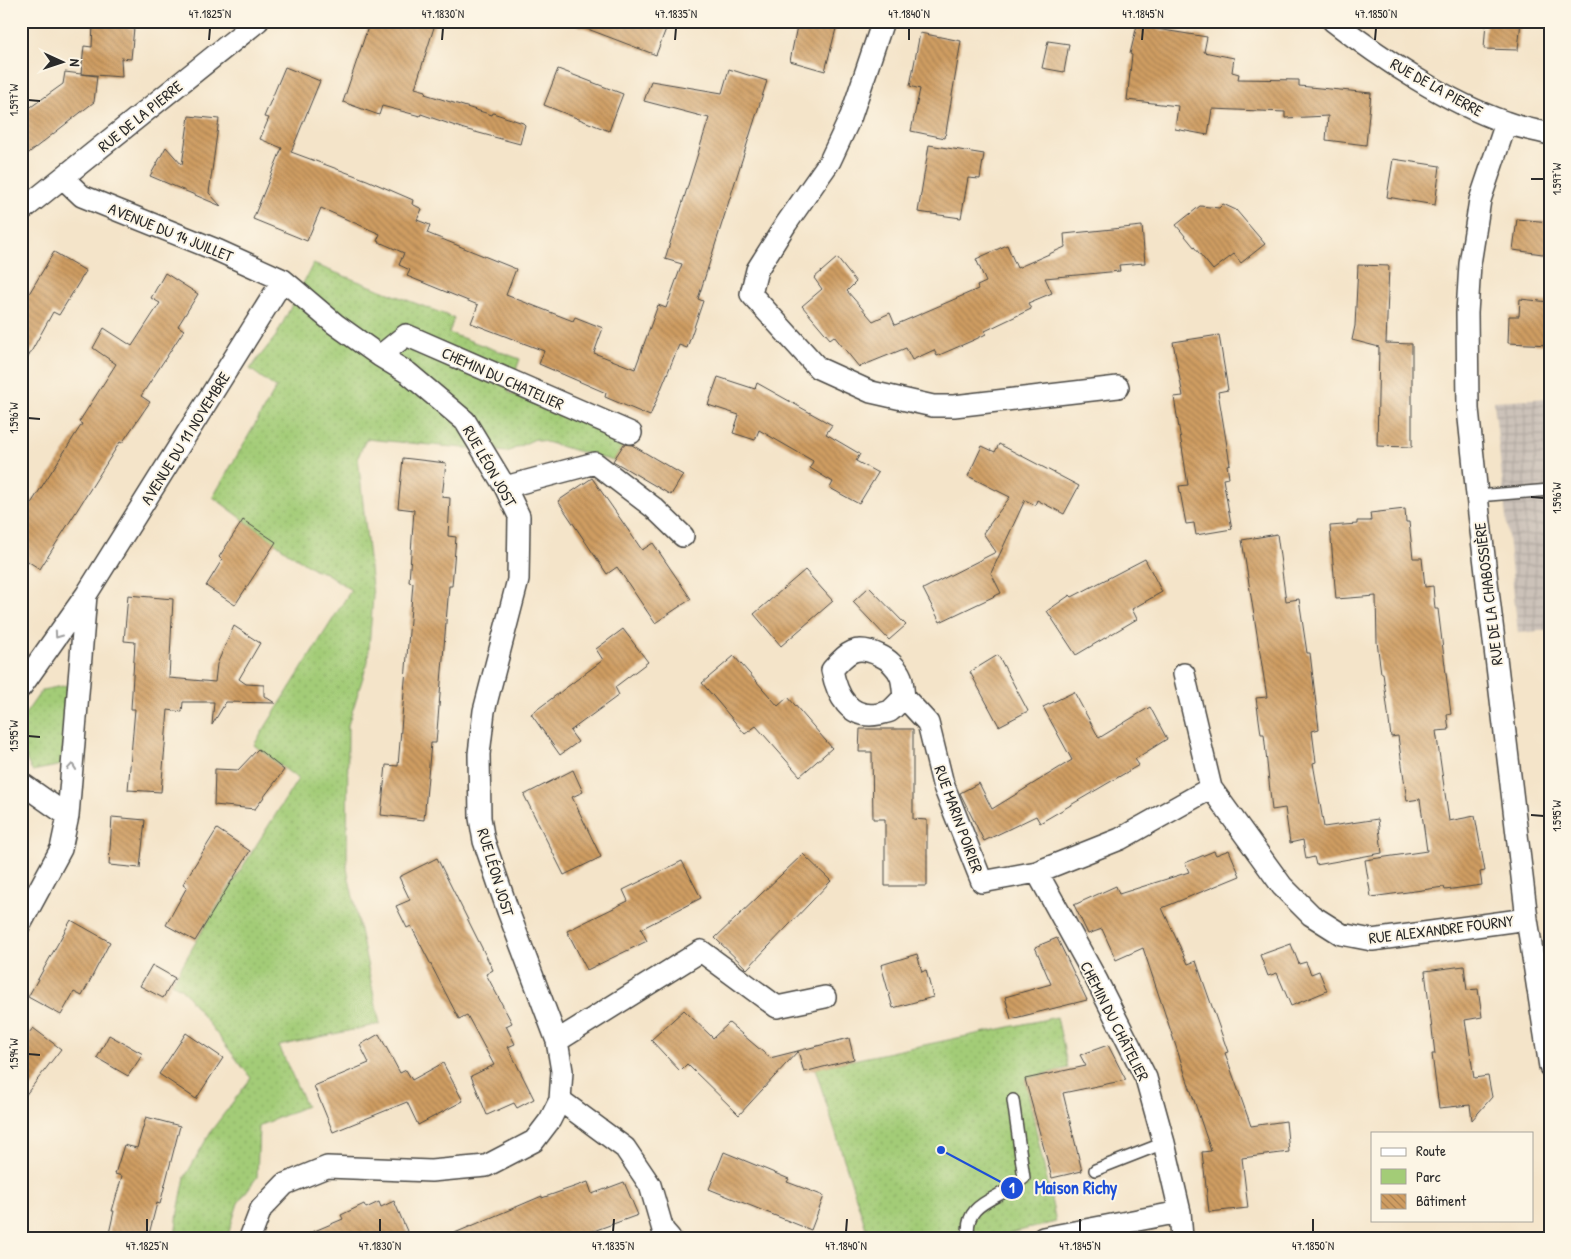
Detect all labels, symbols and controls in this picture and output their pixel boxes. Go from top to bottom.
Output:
text: 47.1825°N [189,5,231,22]
text: 47.1830°N [422,5,464,22]
text: 47.1835°N [655,5,697,22]
text: 47.1840°N [888,5,930,22]
text: 47.1845°N [1122,5,1164,22]
text: 47.1850°N [1355,5,1397,22]
north arrow [38,38,88,88]
street label: RUE DE LA PIERRE [1387,52,1487,122]
text: N [66,58,85,67]
street label: RUE DE LA PIERRE [93,75,187,157]
text: 1.597°W [5,83,22,116]
text: 1.597°W [1548,162,1565,195]
street label: AVENUE DU 14 JUILLET [105,197,237,267]
street label: CHEMIN DU CHATELIER [438,341,568,415]
street label: AVENUE DU 11 NOVEMBRE [135,367,235,509]
text: 1.596°W [5,402,22,434]
street label: RUE LÉON JOST [458,421,522,511]
text: 1.596°W [1548,482,1565,514]
street label: RUE DE LA CHABOSSIÈRE [1468,521,1508,667]
one-way arrow [55,629,64,639]
text: 1.595°W [5,720,22,752]
street label: RUE MARIN POIRIER [929,762,989,876]
one-way arrow [66,763,77,771]
text: 1.595°W [1548,800,1565,832]
street label: RUE LÉON JOST [472,825,520,919]
street label: RUE ALEXANDRE FOURNY [1367,909,1515,949]
street label: CHEMIN DU CHÂTELIER [1075,957,1155,1085]
text: 1.594°W [5,1038,22,1070]
legend [1371,1132,1534,1222]
text: Route [1416,1140,1446,1161]
text: Parc [1416,1166,1441,1187]
callout: Maison Richy [1000,1171,1127,1204]
text: Maison Richy [1035,1175,1118,1201]
text: 1 [1009,1177,1015,1198]
text: Bâtiment [1416,1190,1467,1211]
text: 47.1825°N [126,1237,168,1254]
text: 47.1830°N [359,1237,401,1254]
text: 47.1835°N [592,1237,634,1254]
text: 47.1840°N [825,1237,867,1254]
text: 47.1845°N [1059,1237,1101,1254]
text: 47.1850°N [1292,1237,1334,1254]

